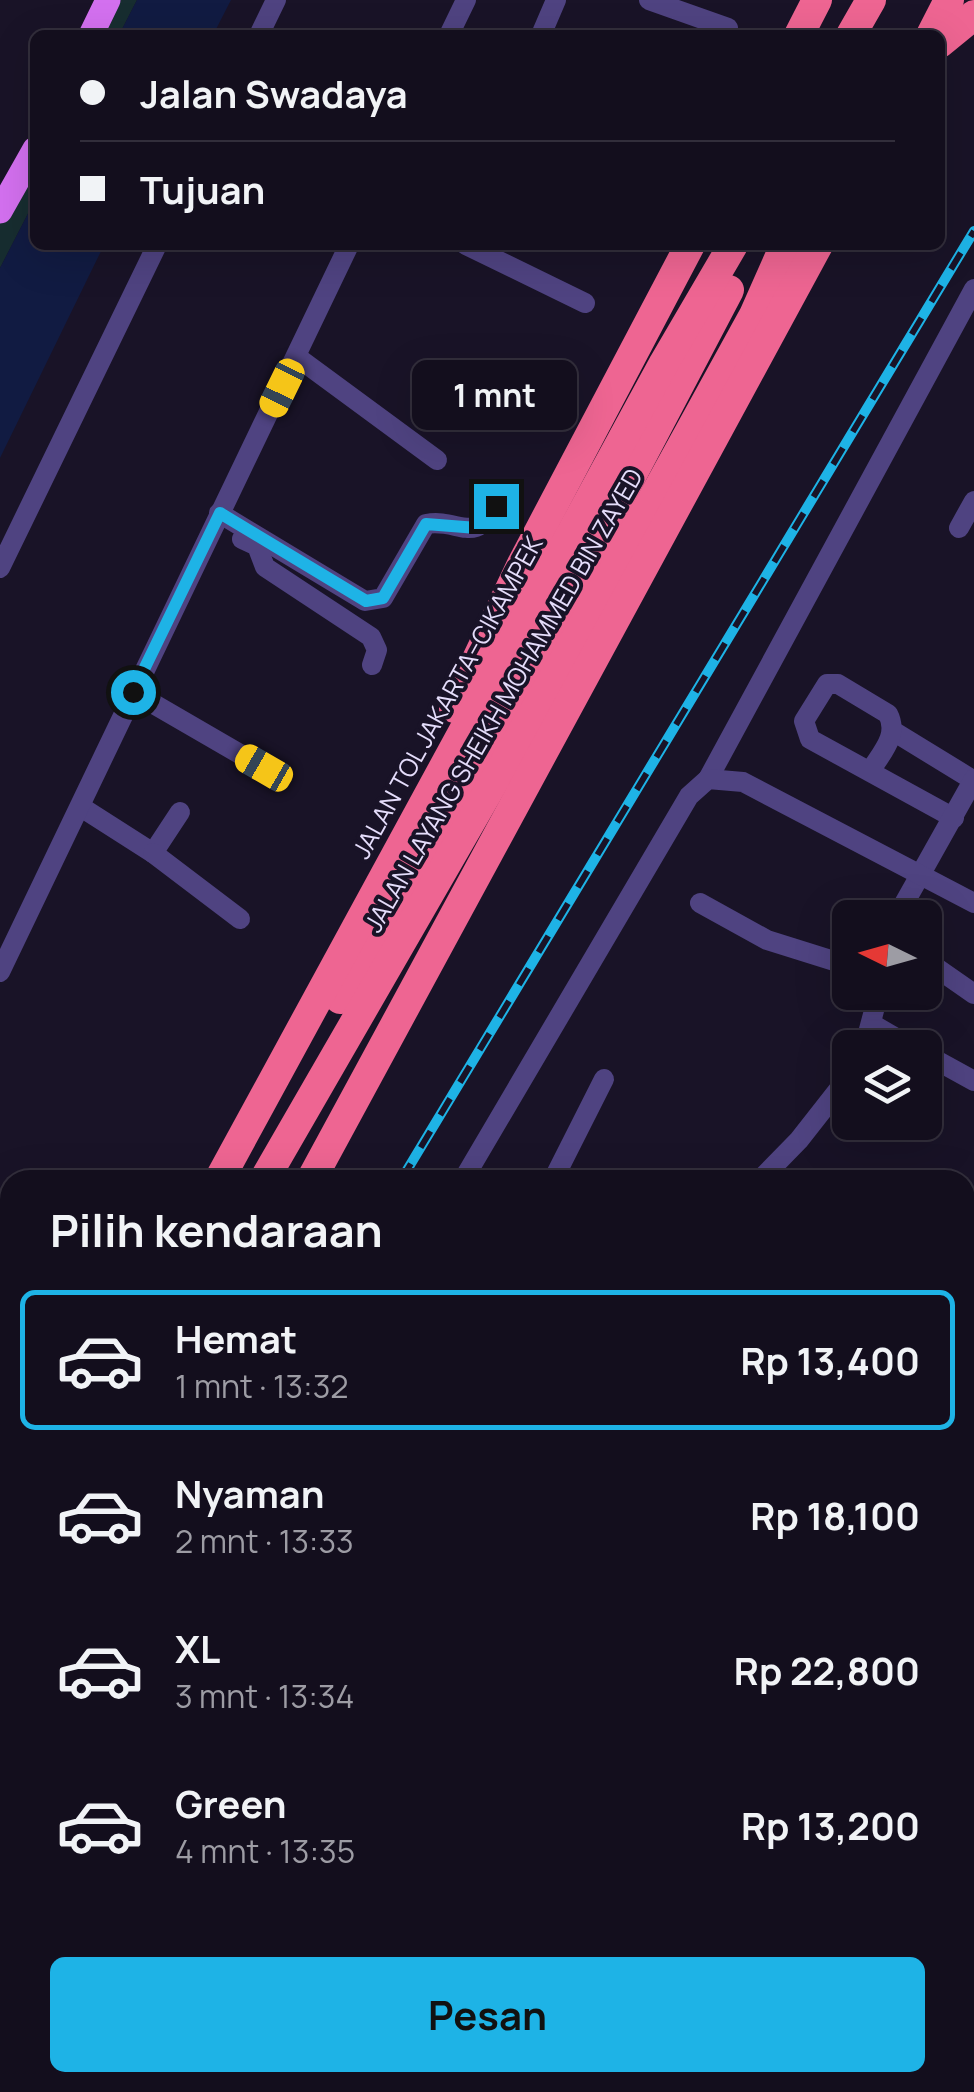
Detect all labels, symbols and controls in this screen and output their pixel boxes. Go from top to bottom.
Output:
text: Jalan Swadaya [140,67,408,119]
text: Tujuan [140,163,265,215]
car [255,354,309,422]
callout: 1 mnt [414,361,578,431]
text: 1 mnt [453,373,536,417]
street label: JALAN LAYANG SHEIKH MOHAMMED BIN ZAYED [355,462,651,938]
route end [474,484,519,529]
street label: JALAN TOL JAKARTA–CIKAMPEK [343,529,551,865]
route start [111,670,156,715]
car [231,740,297,796]
north arrow [832,900,942,1010]
map controls [832,900,942,1140]
button: layers [832,1030,942,1140]
text: Pilih kendaraan [50,1199,383,1261]
text: Hemat [175,1312,297,1364]
icon: car [55,1315,145,1405]
text: Rp 13,400 [741,1334,920,1386]
text: 1 mnt · 13:32 [175,1364,349,1408]
text: Nyaman [175,1467,325,1519]
icon: car [55,1470,145,1560]
text: Rp 18,100 [750,1489,920,1541]
text: 2 mnt · 13:33 [175,1519,354,1563]
text: XL [175,1622,220,1674]
icon: car [55,1625,145,1715]
text: Rp 22,800 [734,1644,920,1696]
text: 3 mnt · 13:34 [175,1674,354,1718]
text: Green [175,1777,287,1829]
icon: car [55,1780,145,1870]
text: Rp 13,200 [741,1799,920,1851]
text: 4 mnt · 13:35 [175,1829,355,1873]
button: Pesan [50,1957,925,2072]

